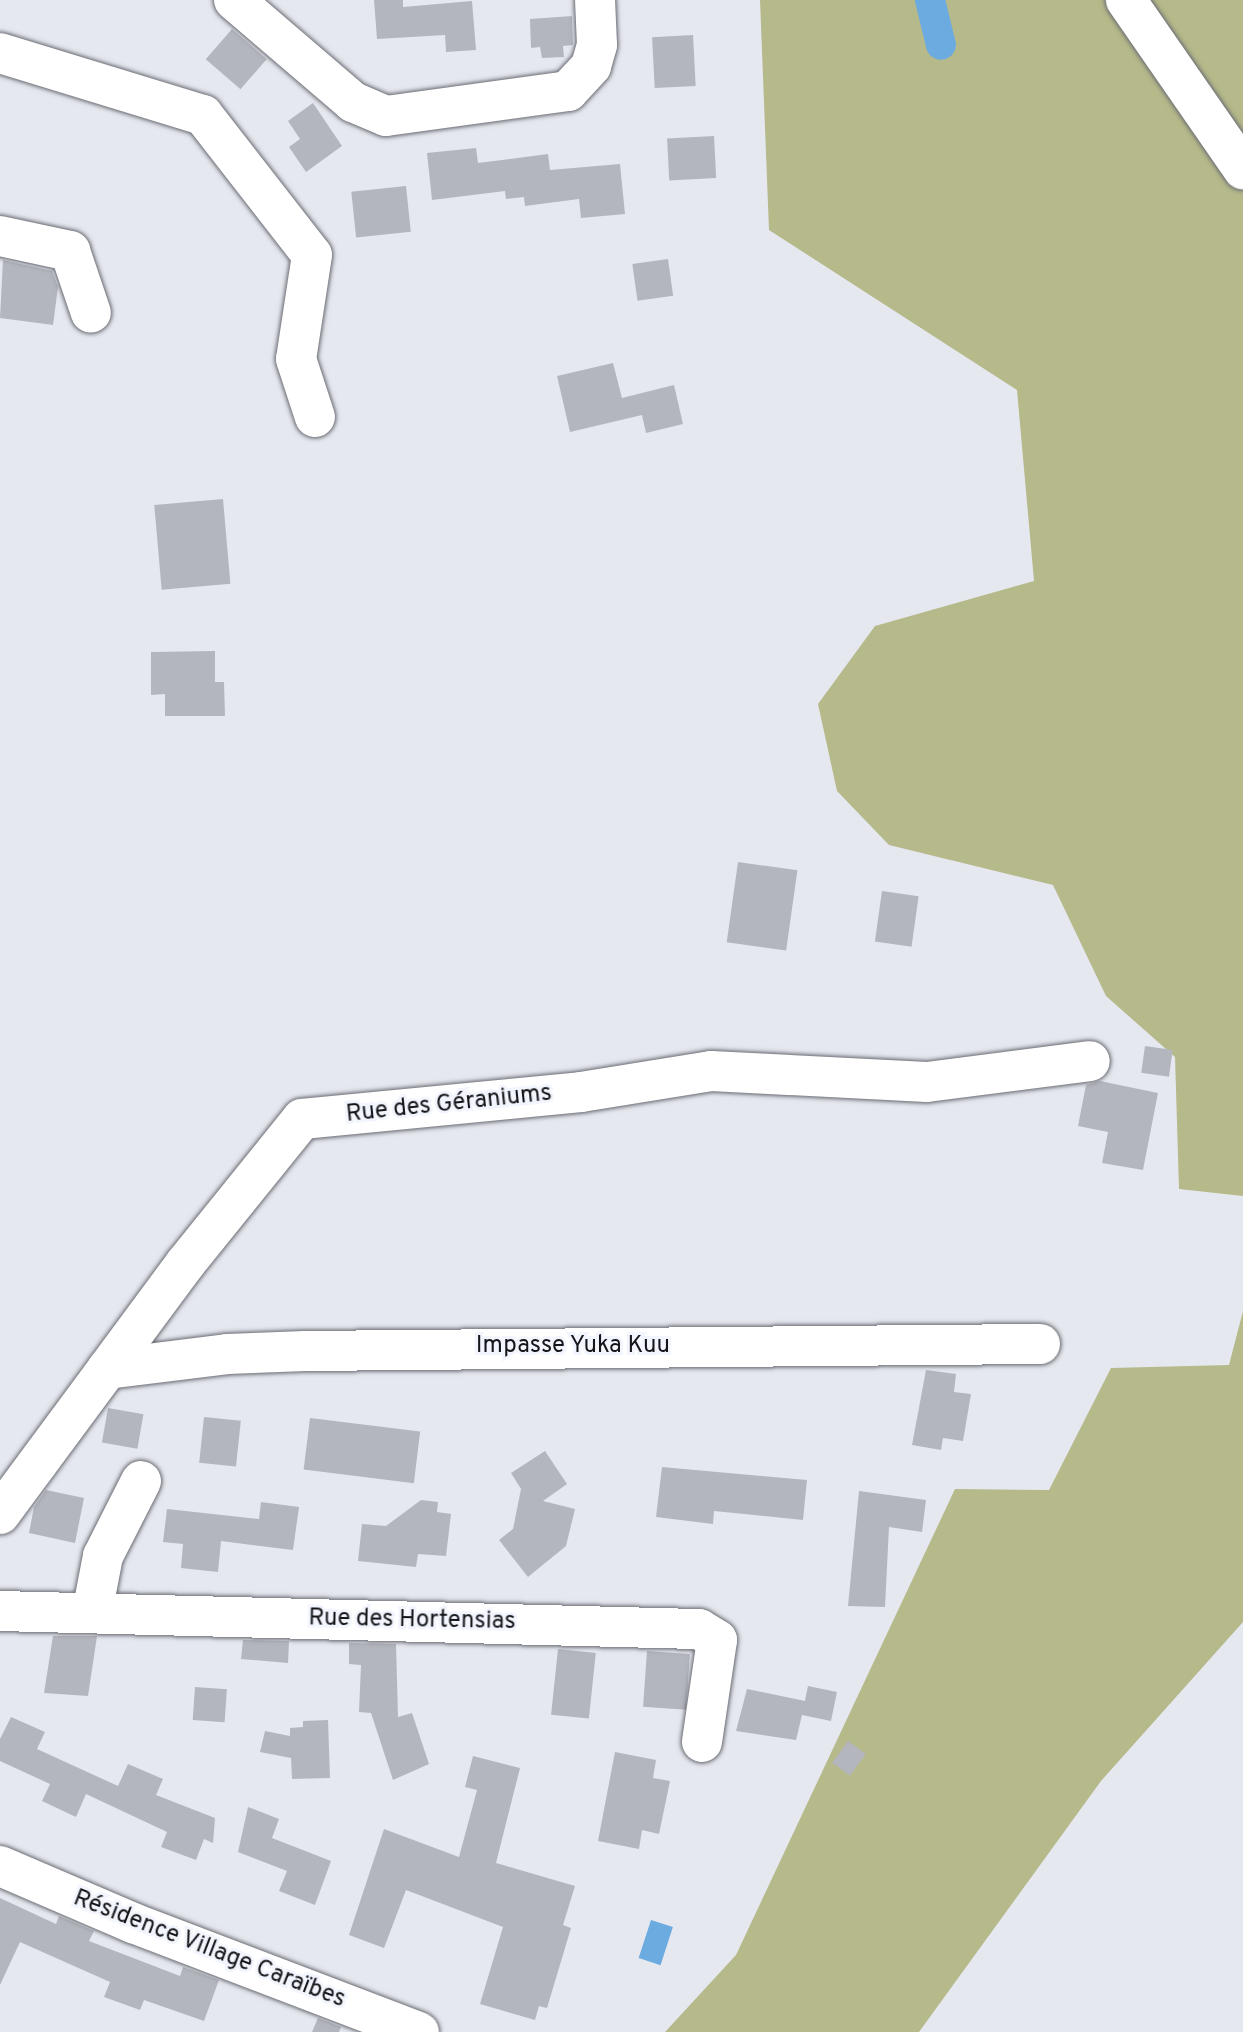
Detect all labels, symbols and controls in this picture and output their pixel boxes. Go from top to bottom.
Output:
street label: Rue des Géraniums [345,1080,553,1130]
street label: Impasse Yuka Kuu [475,1333,671,1361]
street label: Rue des Hortensias [308,1605,516,1637]
street label: Résidence Village Caraïbes [68,1885,350,2015]

